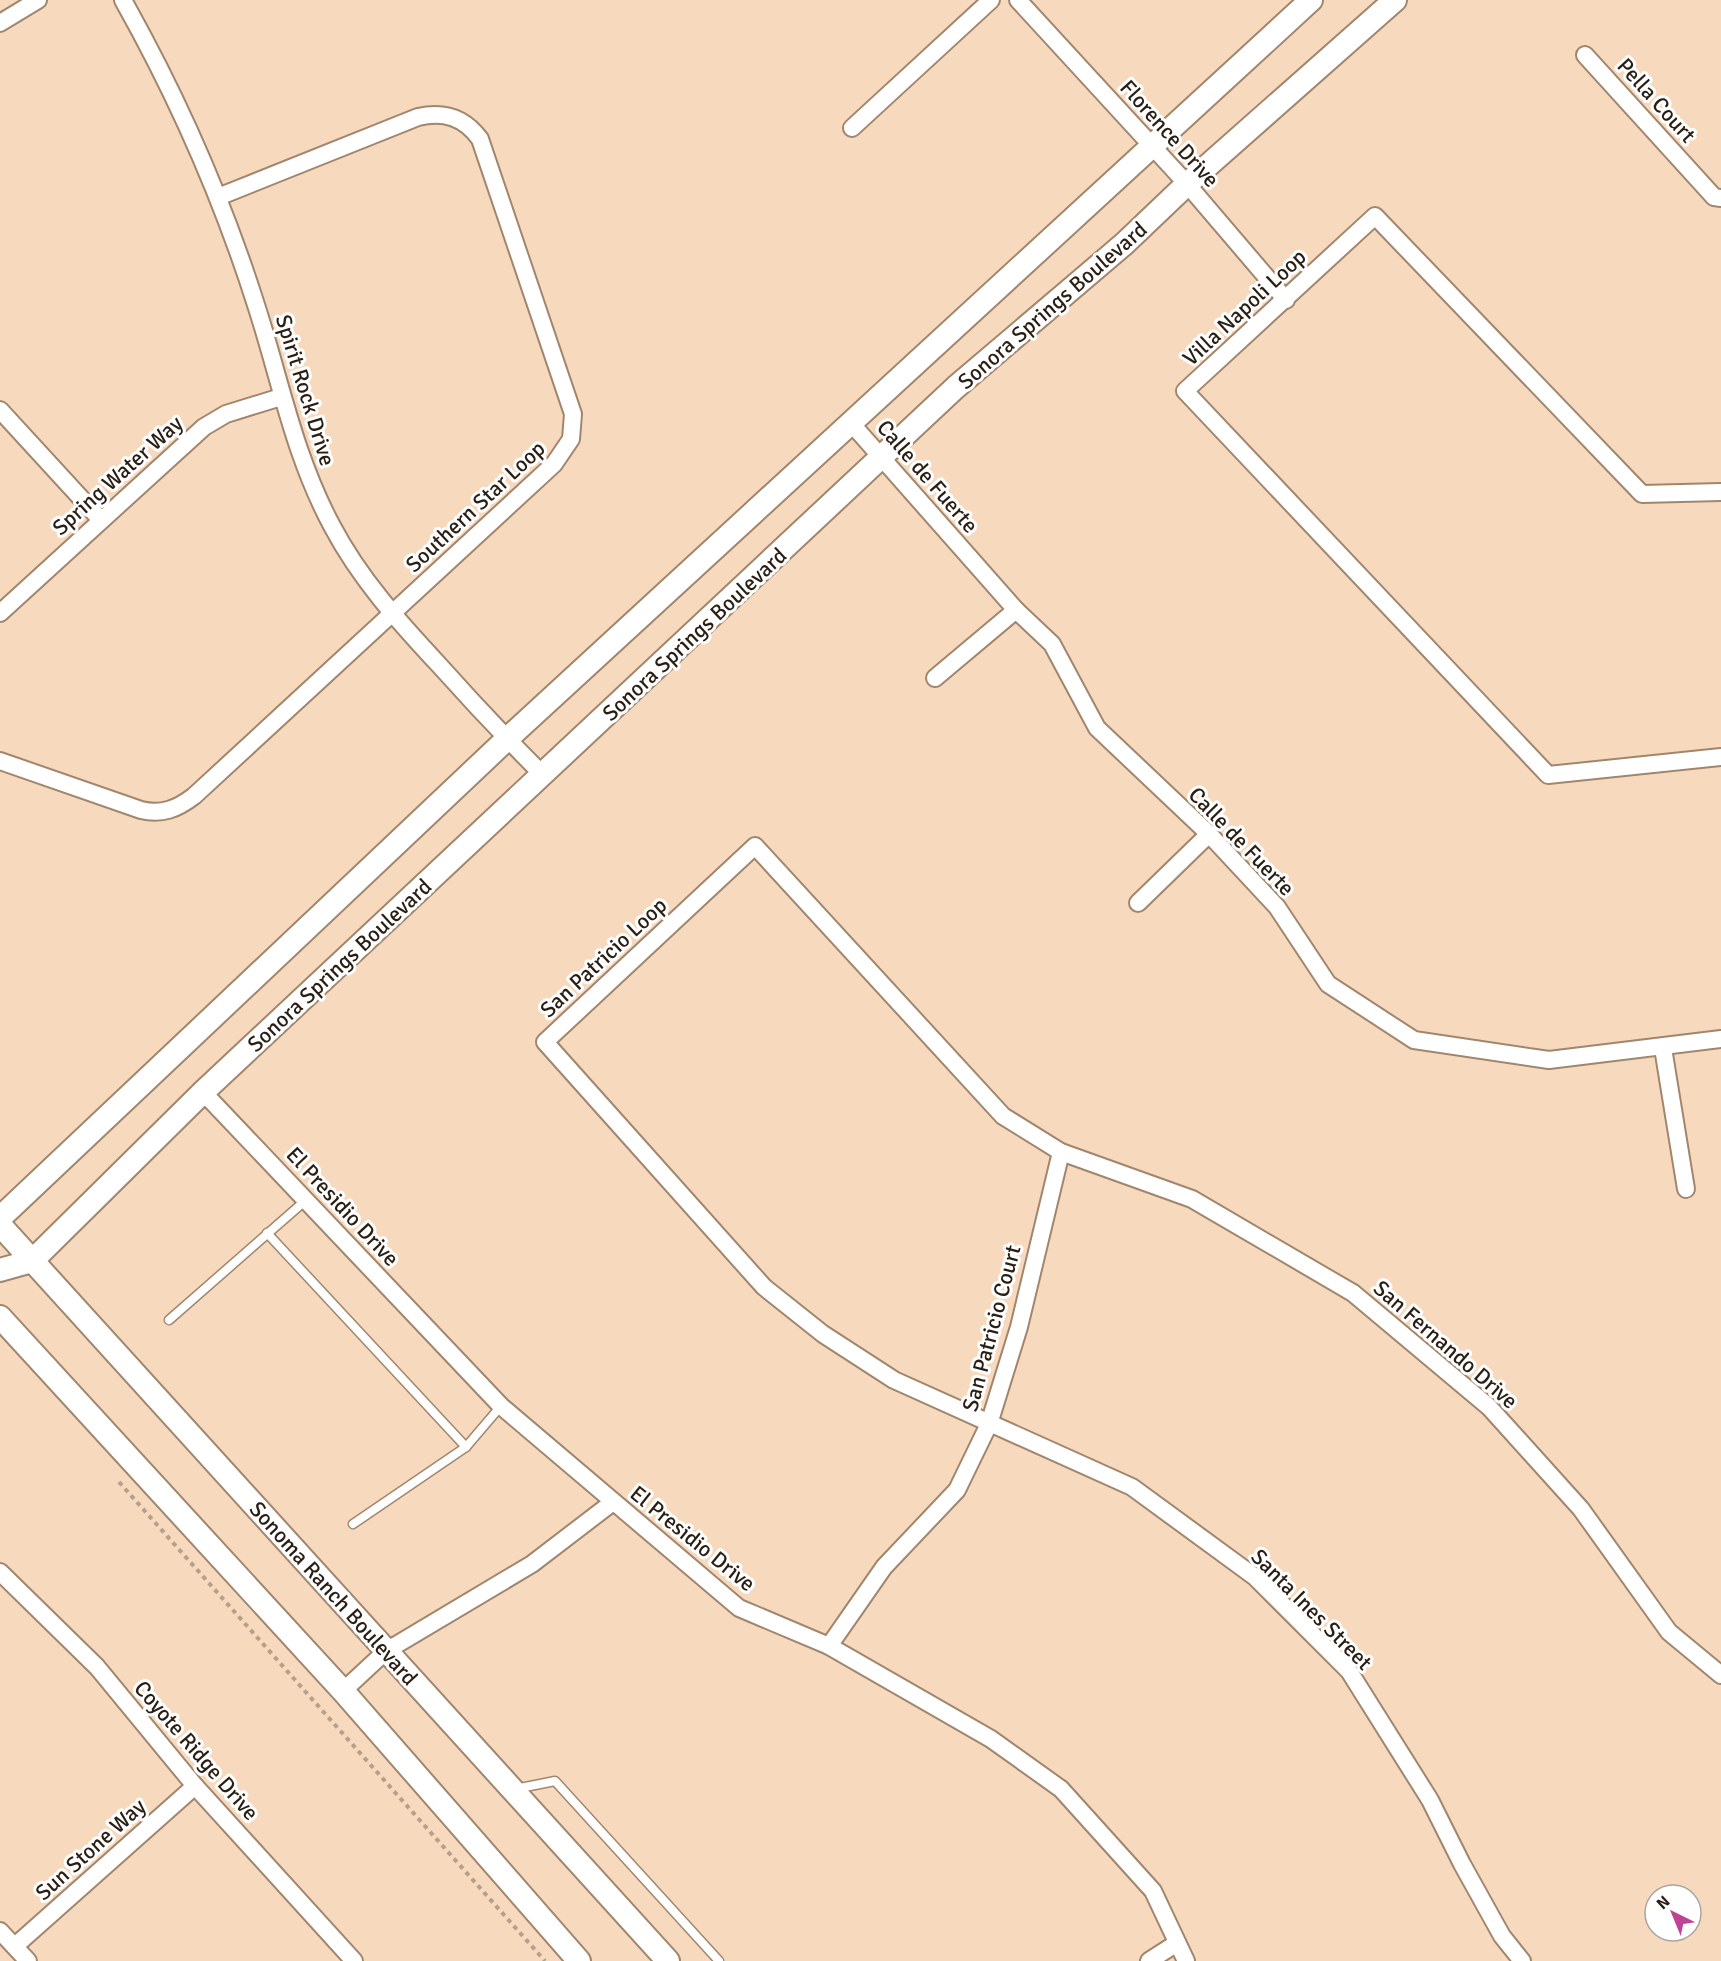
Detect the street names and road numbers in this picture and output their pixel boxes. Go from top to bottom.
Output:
street label: Pella Court [1612,52,1702,148]
street label: Florence Drive [1114,74,1225,193]
street label: Sonora Springs Boulevard [952,216,1152,395]
street label: Villa Napoli Loop [1177,243,1312,372]
street label: Spirit Rock Drive [270,311,341,469]
street label: Spring Water Way [47,409,189,541]
street label: Calle de Fuerte [871,414,984,538]
street label: Southern Star Loop [400,435,551,578]
street label: Sonora Springs Boulevard [597,542,792,727]
street label: Calle de Fuerte [1183,781,1300,901]
street label: Sonora Springs Boulevard [242,873,437,1058]
street label: San Patricio Loop [534,892,672,1023]
street label: El Presidio Drive [281,1141,405,1272]
street label: San Patricio Court [956,1242,1027,1414]
street label: San Fernando Drive [1368,1274,1523,1414]
street label: El Presidio Drive [625,1480,761,1597]
street label: Sonoma Ranch Boulevard [244,1496,423,1691]
street label: Santa Ines Street [1245,1543,1378,1676]
street label: Coyote Ridge Drive [129,1675,265,1826]
street label: Sun Stone Way [30,1792,152,1906]

